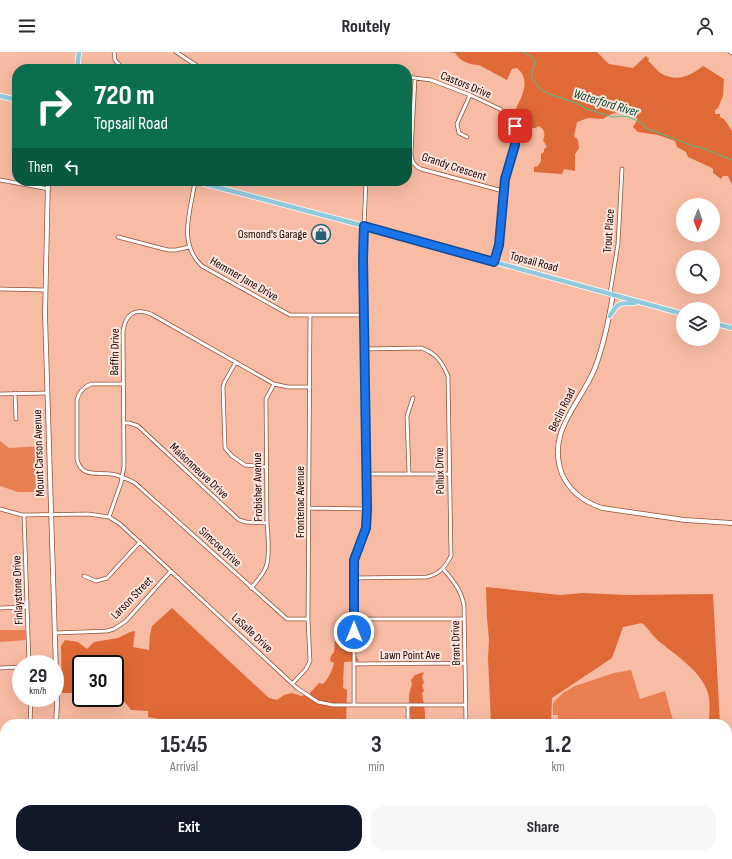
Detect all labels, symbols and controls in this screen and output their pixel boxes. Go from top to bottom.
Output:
icon: menu [16,15,38,37]
icon: person [694,15,716,37]
text: Routely [341,16,391,37]
street label: Castors Drive [438,68,494,102]
text: 720 m [94,79,155,112]
icon: right [28,80,80,132]
water label: Waterford River [571,86,642,121]
pin [498,109,532,143]
text: Topsail Road [94,113,168,134]
icon: arrive [504,115,526,137]
street label: Grandy Crescent [420,149,489,185]
icon: left [61,156,83,178]
text: Then [28,158,53,177]
north arrow [676,198,720,242]
map controls [676,198,720,346]
street label: Trout Place [600,208,618,254]
shop icon: Osmond's Garage [310,223,332,245]
place label: Osmond's Garage [238,227,307,242]
street label: Topsail Road [508,248,560,276]
button: search [676,250,720,294]
street label: Hemmer Jane Drive [207,253,281,305]
button: layers [676,302,720,346]
street label: Baffin Drive [107,328,123,376]
street label: Beclin Road [545,386,579,434]
street label: Mount Carson Avenue [30,409,48,497]
street label: Maisonneuve Drive [166,440,232,502]
street label: Pollux Drive [432,447,448,495]
street label: Frobisher Avenue [250,452,266,522]
street label: Frontenac Avenue [293,466,308,538]
street label: Simcoe Drive [195,524,245,570]
street label: Finlaystone Drive [9,555,27,625]
street label: Larson Street [108,573,156,623]
street label: LaSalle Drive [228,610,276,656]
position arrow [333,611,375,653]
street label: Brant Drive [448,620,464,666]
street label: Lawn Point Ave [380,648,440,663]
speed limit sign: 30 [72,655,124,707]
text: 29 [29,664,47,688]
text: km/h [29,685,47,697]
text: 15:45 [161,730,208,759]
text: 3 [371,730,382,759]
text: 1.2 [545,730,571,759]
text: Arrival [170,759,198,775]
text: min [368,759,384,775]
text: km [552,759,565,775]
button: Exit [16,805,362,851]
button: Share [370,805,716,851]

